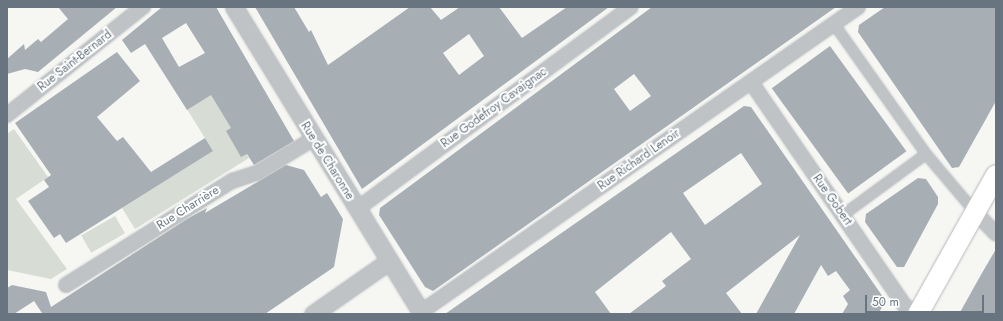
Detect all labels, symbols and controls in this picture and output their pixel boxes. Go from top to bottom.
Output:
street label: Rue Saint-Bernard [35,28,115,94]
street label: Rue Godefroy Cavaignac [438,65,550,151]
street label: Rue de Charonne [297,119,357,203]
street label: Rue Richard Lenoir [595,126,683,194]
street label: Rue Gobert [809,172,855,228]
street label: Rue Charrière [154,183,222,233]
scale bar [867,287,986,313]
text: 50 m [872,293,899,311]

